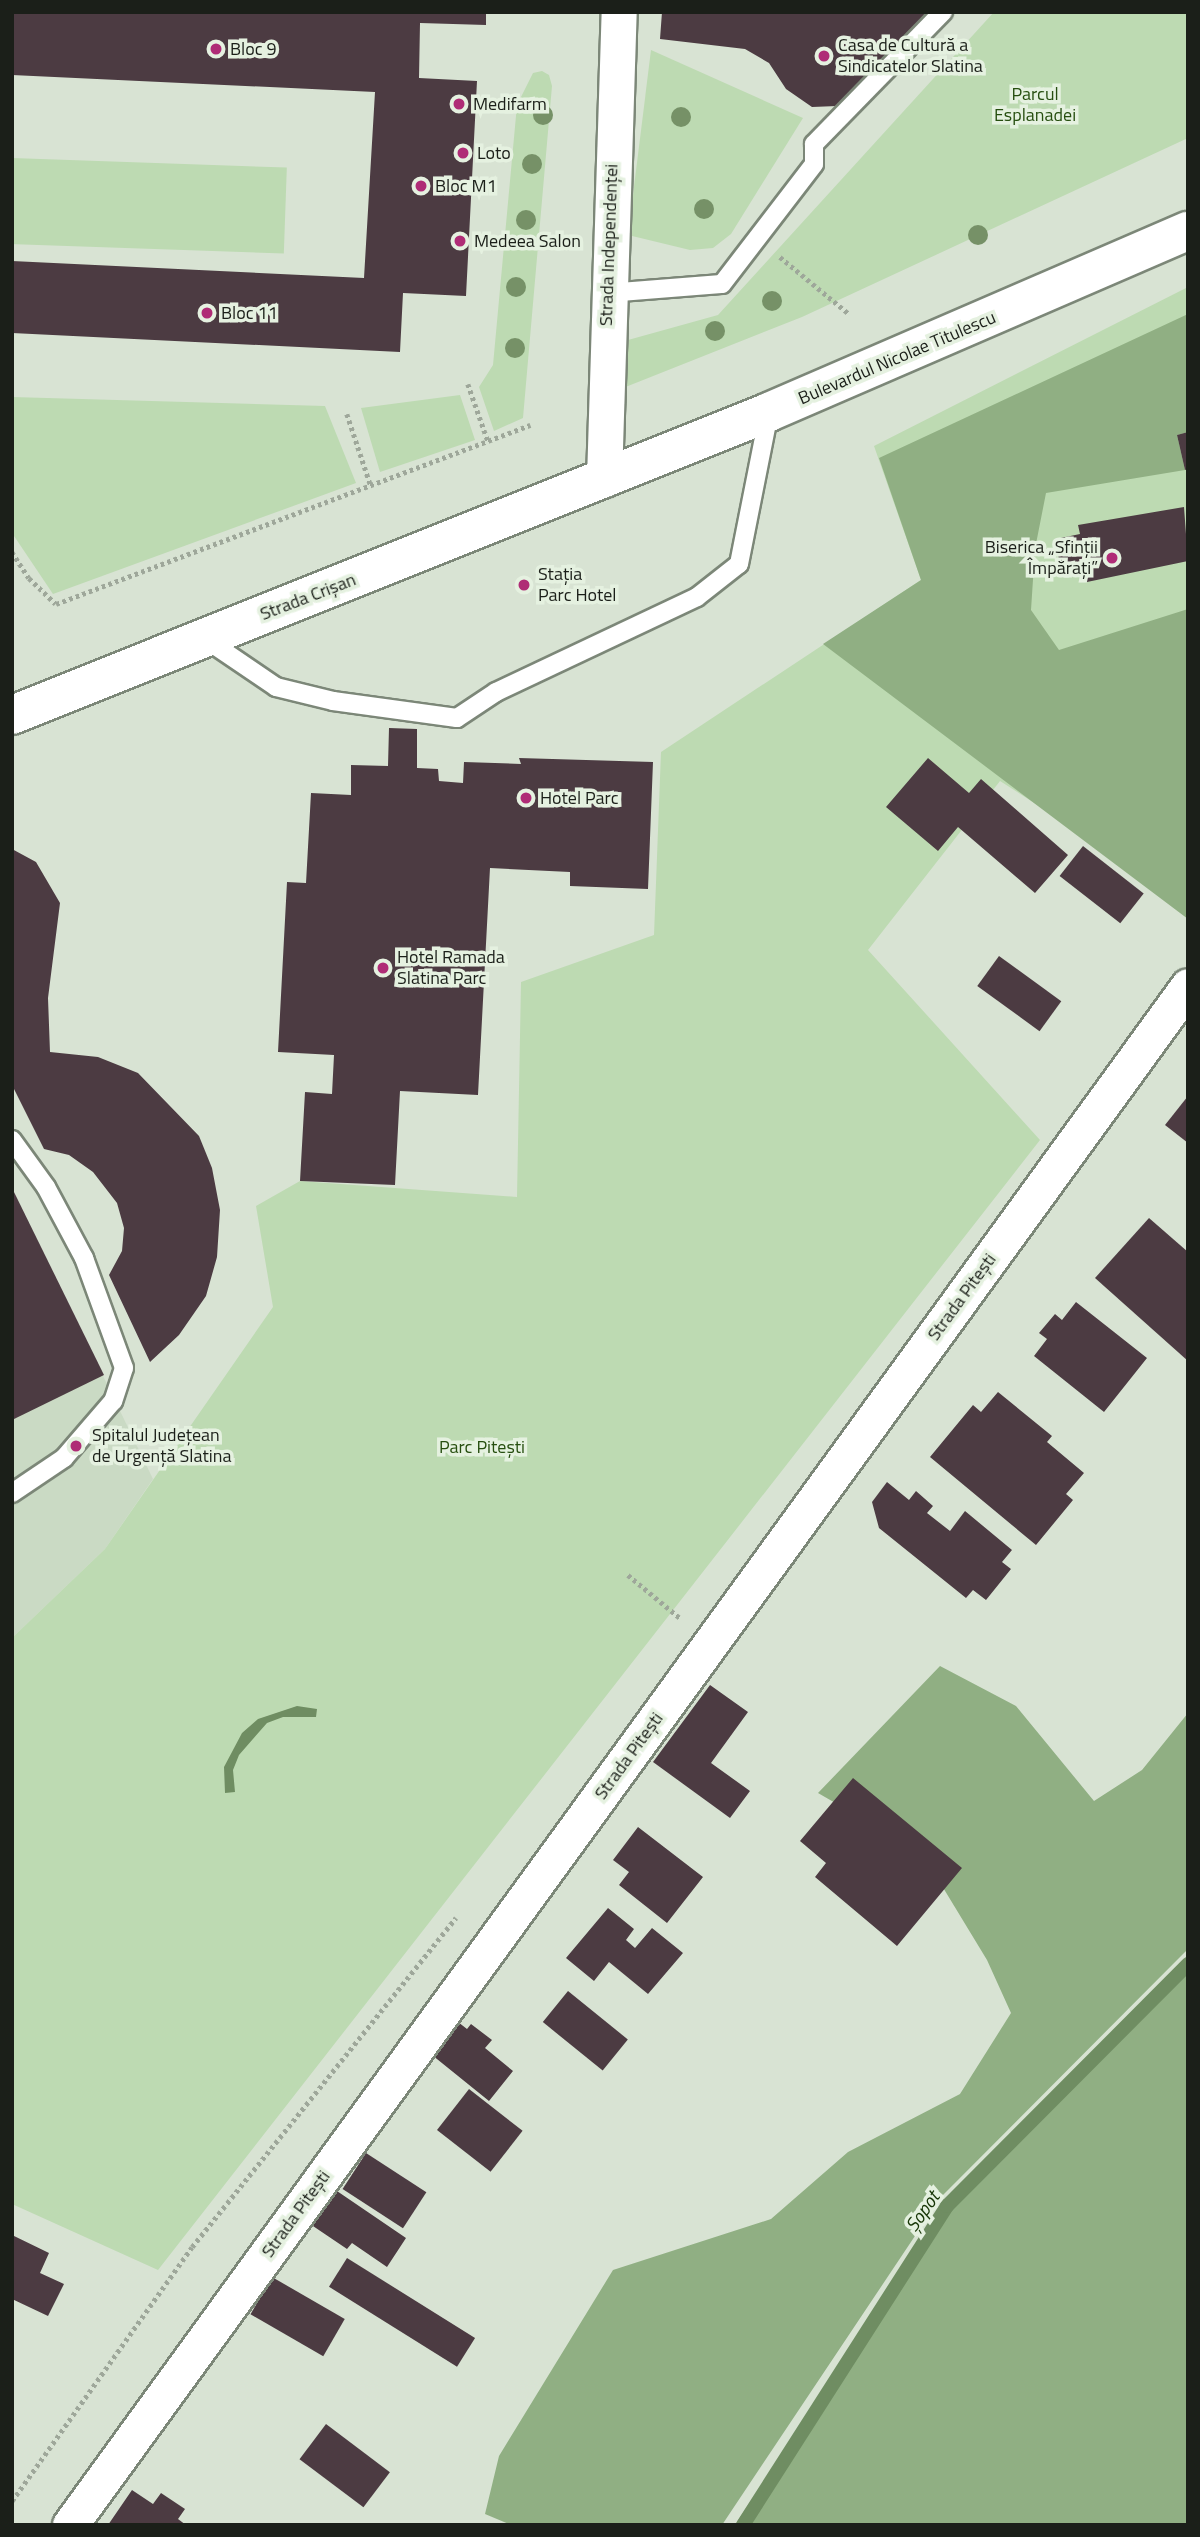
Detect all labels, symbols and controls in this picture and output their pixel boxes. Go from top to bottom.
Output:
place label: Casa de Cultură a Sindicatelor Slatina [838,35,983,78]
place label: Bloc 9 [230,38,277,60]
marker: Bloc 9 [208,41,224,57]
marker: Casa de Cultură a Sindicatelor Slatina [816,48,832,64]
park label: Parcul Esplanadei [994,84,1076,126]
place label: Medifarm [473,93,547,115]
marker: Medifarm [451,96,467,112]
place label: Loto [477,142,511,164]
marker: Loto [455,145,471,161]
street label: Strada Independenței [595,164,623,326]
place label: Bloc M1 [435,175,497,197]
marker: Bloc M1 [413,178,429,194]
place label: Medeea Salon [474,230,581,252]
marker: Medeea Salon [452,233,468,249]
place label: Bloc 11 [221,302,278,324]
marker: Bloc 11 [199,305,215,321]
street label: Bulevardul Nicolae Titulescu [795,307,999,409]
place label: Biserica „Sfinții Împărați” [985,537,1098,580]
marker: Biserica „Sfinții Împărați” [1104,550,1120,566]
place label: Stația Parc Hotel [538,564,617,606]
street label: Strada Crișan [257,569,359,625]
marker: Stația Parc Hotel [516,577,532,593]
place label: Hotel Parc [540,787,619,809]
marker: Hotel Parc [518,790,534,806]
place label: Hotel Ramada Slatina Parc [397,947,505,990]
marker: Hotel Ramada Slatina Parc [375,960,391,976]
street label: Strada Pitești [923,1249,1001,1345]
place label: Spitalul Județean de Urgență Slatina [92,1425,231,1468]
marker: Spitalul Județean de Urgență Slatina [66,1436,86,1456]
park label: Parc Pitești [439,1436,525,1458]
street label: Strada Pitești [590,1708,668,1804]
street label: Strada Pitești [257,2166,335,2262]
water label: Șopot [900,2187,944,2235]

